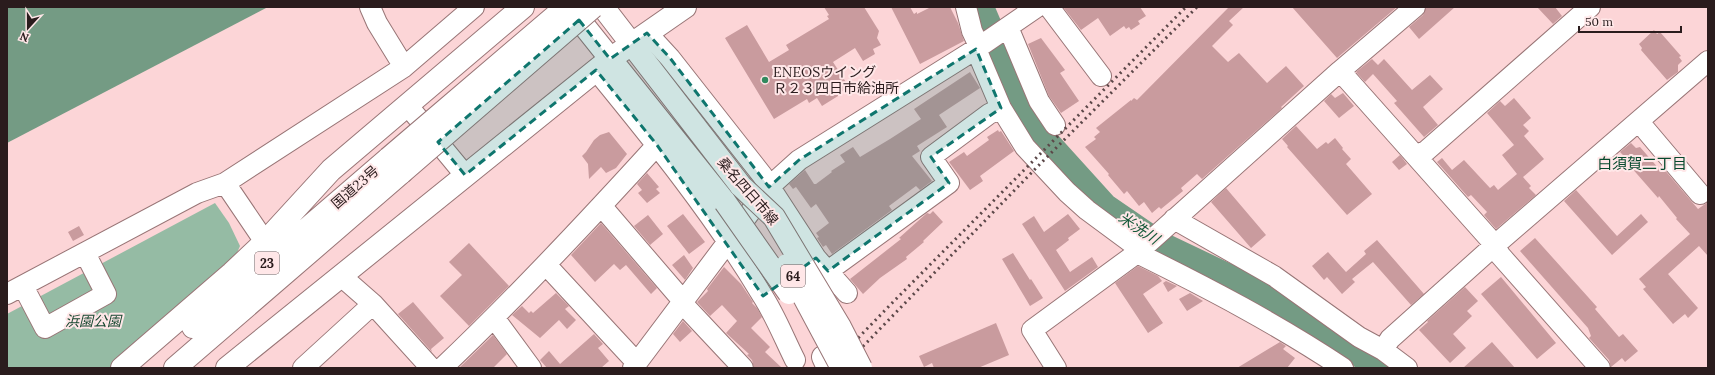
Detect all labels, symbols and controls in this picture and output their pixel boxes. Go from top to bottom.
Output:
north arrow [8,8,48,48]
scale bar [1579,8,1681,34]
text: 50 m [1585,14,1613,29]
text: N [17,29,31,45]
place label: ENEOSウイング Ｒ２３四日市給油所 [773,63,899,97]
marker: ENEOSウイング Ｒ２３四日市給油所 [760,75,770,85]
street label: 桑名四日市線 [714,153,782,229]
district label: 白須賀二丁目 [1597,154,1687,173]
street label: 国道23号 [328,161,382,213]
water label: 米洗川 [1115,208,1165,249]
road number: 23 [255,252,279,274]
road number: 64 [781,265,805,287]
park label: 浜園公園 [65,312,123,330]

